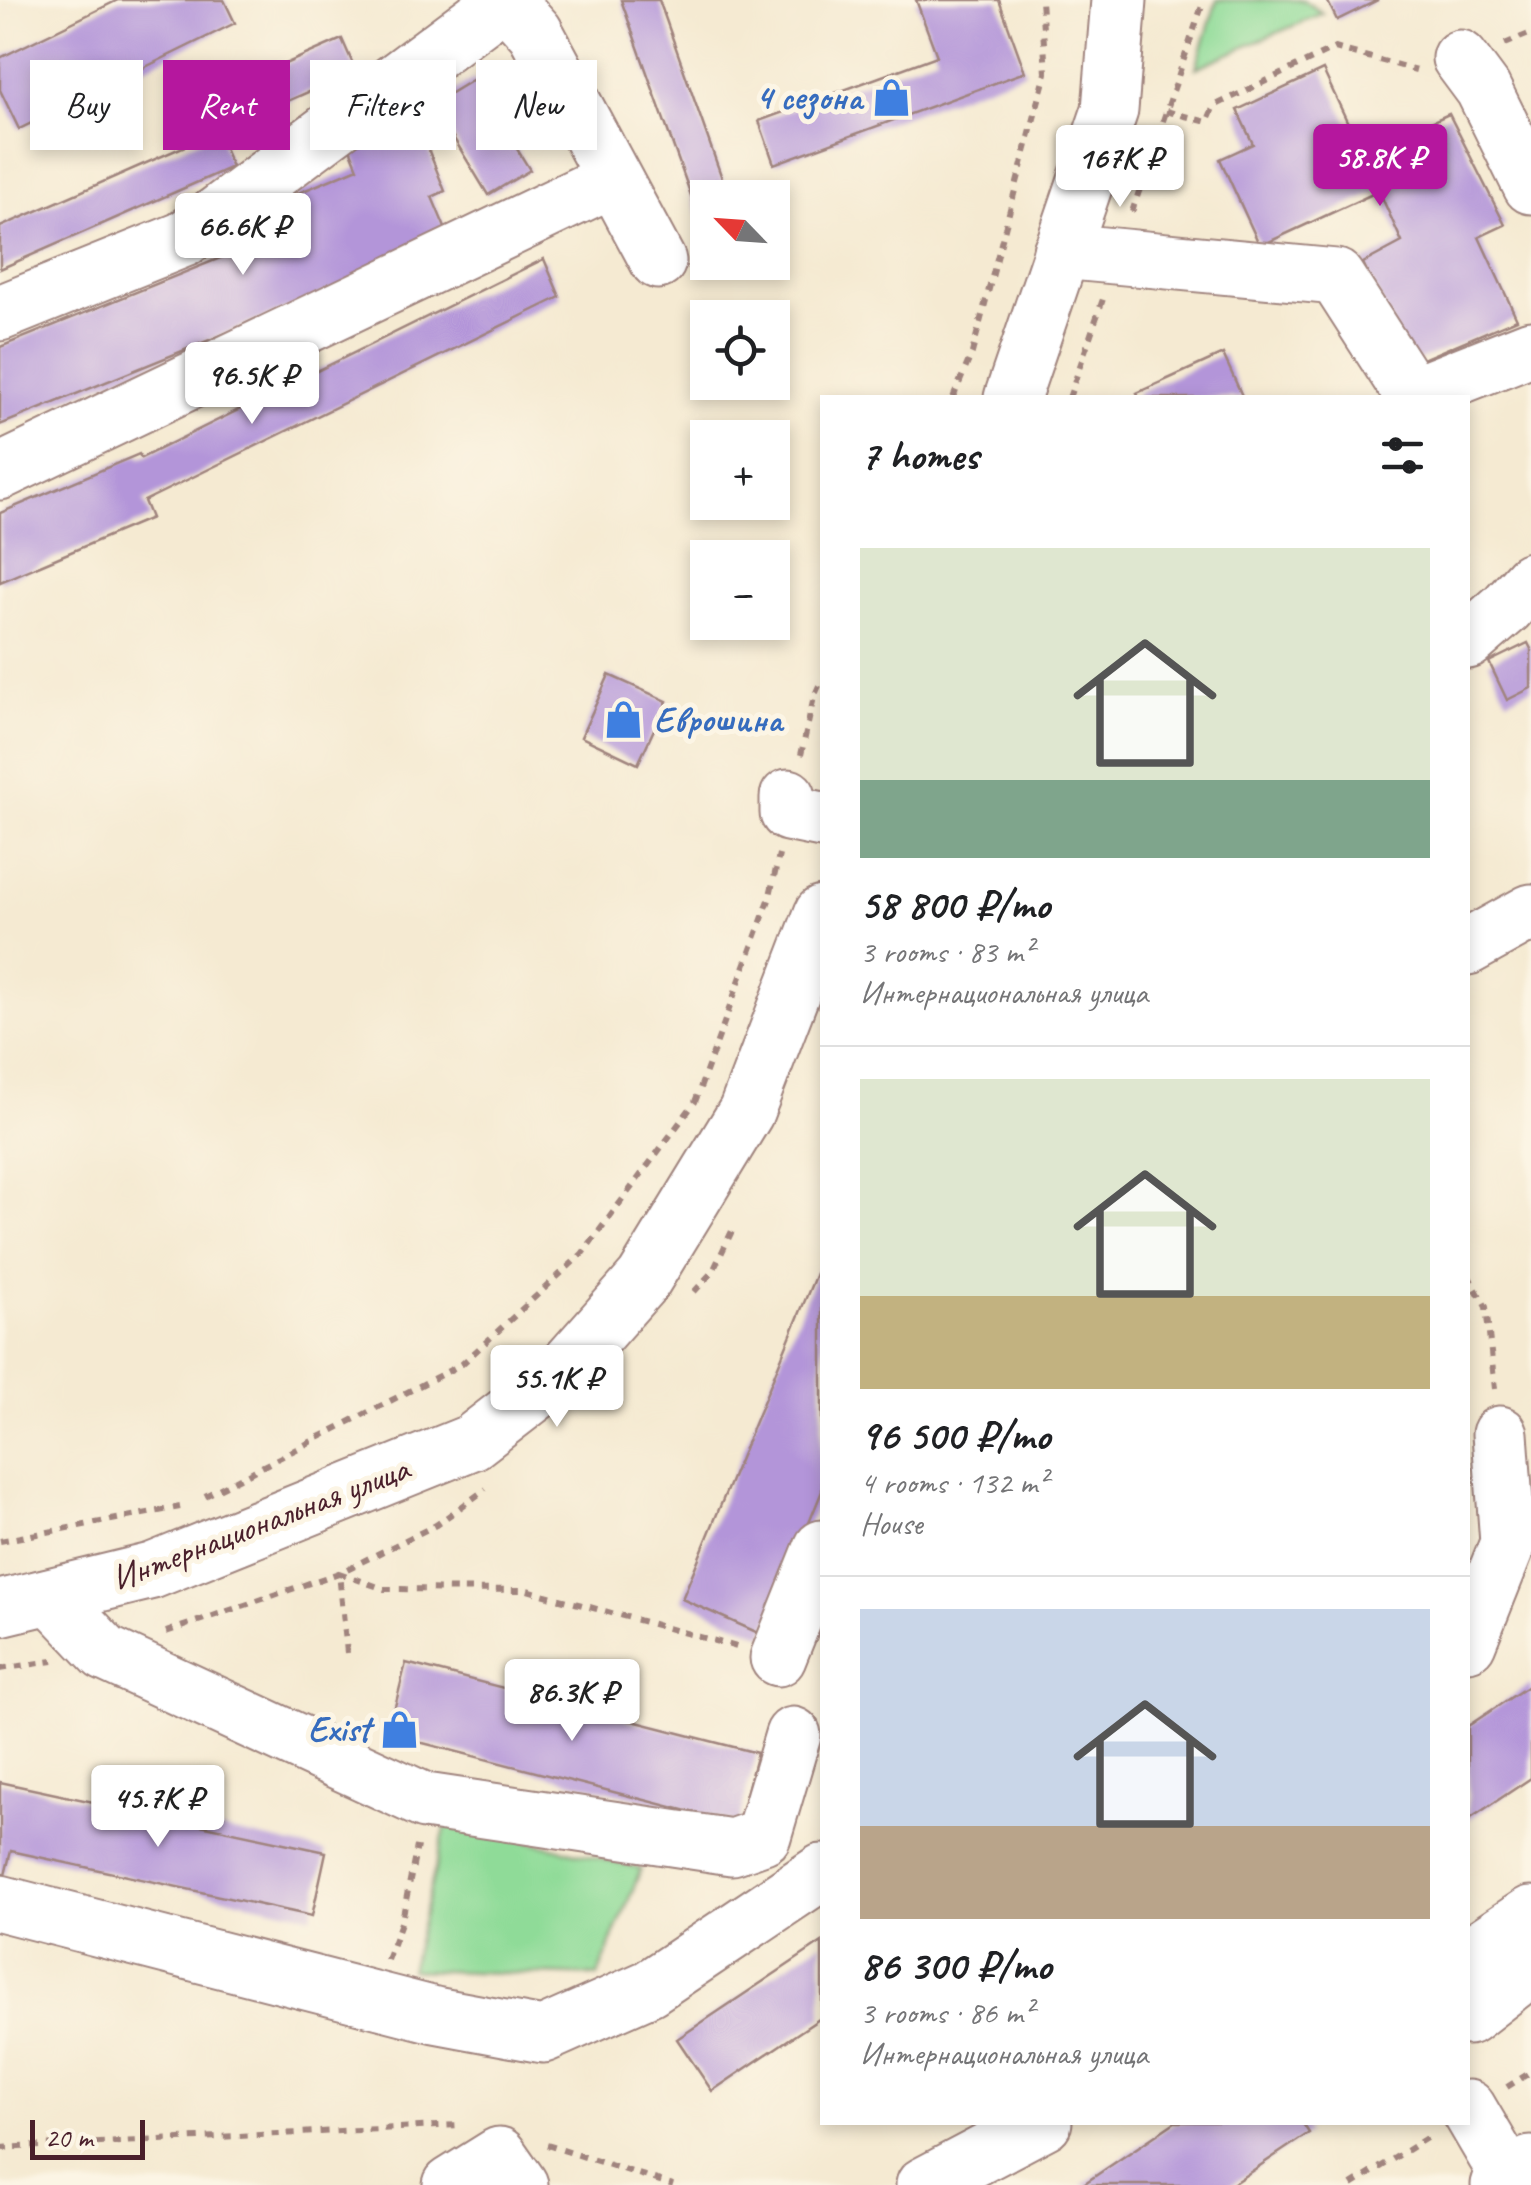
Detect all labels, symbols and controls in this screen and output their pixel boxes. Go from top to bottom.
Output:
chip: Buy [30,60,143,150]
chip: Rent [163,60,290,150]
chip: Filters [310,60,456,150]
chip: New [476,60,597,150]
place label: 4 сезона [756,75,865,120]
shop icon: 4 сезона [871,76,913,118]
pin: 58.8K ₽ [1288,124,1472,209]
pin: 167K ₽ [1039,125,1201,210]
text: 58.8K ₽ [1335,136,1425,177]
text: 167K ₽ [1078,137,1162,178]
north arrow [690,180,790,280]
map controls [690,180,790,640]
pin: 66.6K ₽ [151,193,335,278]
text: 66.6K ₽ [197,205,289,246]
button: locate [690,300,790,400]
pin: 96.5K ₽ [160,342,344,427]
text: 96.5K ₽ [207,354,297,395]
button: + [690,420,790,520]
icon: filters [1375,428,1430,483]
text: 7 homes [860,429,978,482]
button: − [690,540,790,640]
icon: home [1055,613,1235,793]
place label: Еврошина [654,697,785,742]
shop icon: Еврошина [603,698,645,740]
text: 58 800 ₽/mo [860,878,1050,931]
text: 3 rooms · 83 m² [860,931,1033,972]
text: Интернациональная улица [860,972,1148,1013]
icon: home [1055,1144,1235,1324]
pin: 55.1K ₽ [465,1345,649,1430]
text: 55.1K ₽ [512,1357,602,1398]
text: 96 500 ₽/mo [860,1409,1050,1462]
street label: Интернациональная улица [105,1445,418,1601]
text: 4 rooms · 132 m² [860,1462,1047,1503]
text: House [860,1503,922,1544]
pin: 86.3K ₽ [480,1659,664,1744]
text: 86.3K ₽ [527,1671,617,1712]
icon: home [1055,1674,1235,1854]
place label: Exist [308,1707,375,1752]
shop icon: Exist [379,1708,421,1750]
pin: 45.7K ₽ [66,1765,250,1850]
text: 45.7K ₽ [113,1777,203,1818]
text: 86 300 ₽/mo [860,1939,1051,1992]
text: 3 rooms · 86 m² [860,1992,1033,2033]
text: Интернациональная улица [860,2033,1148,2074]
scale bar [30,2115,145,2160]
text: 20 m [45,2120,93,2155]

